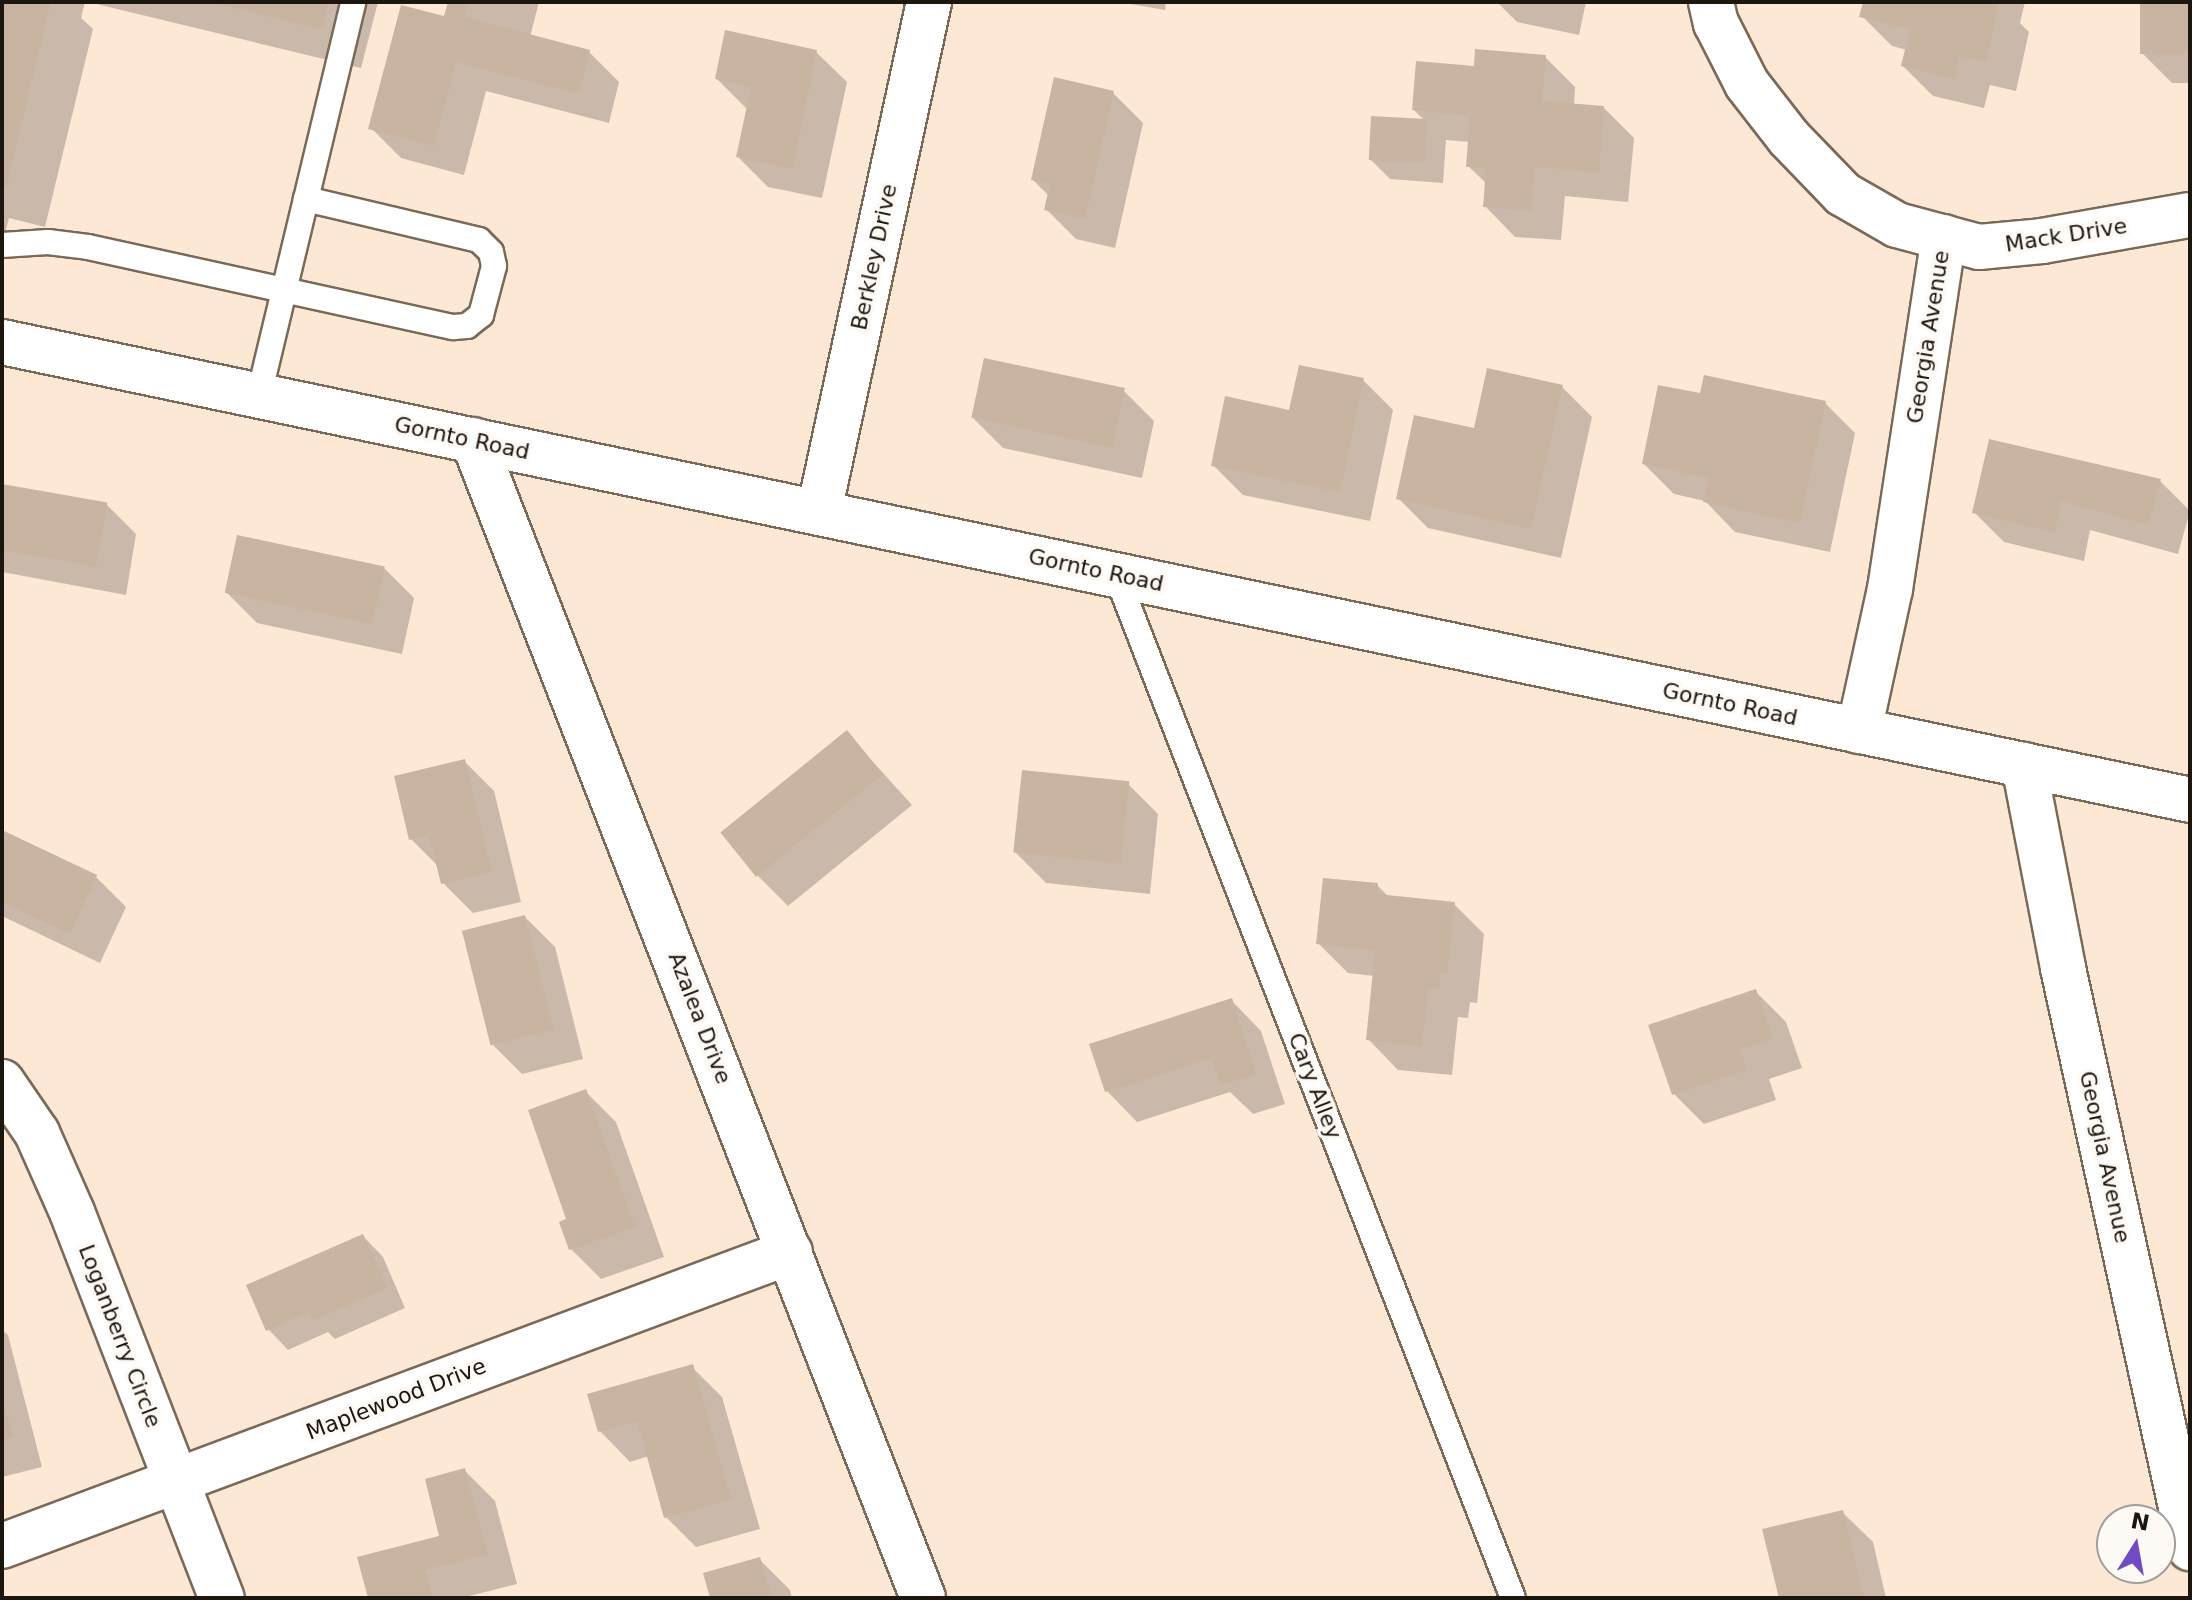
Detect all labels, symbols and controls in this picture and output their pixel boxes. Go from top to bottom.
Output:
street label: Berkley Drive [846,182,902,332]
street label: Mack Drive [2003,212,2129,258]
street label: Georgia Avenue [1901,249,1955,425]
street label: Gornto Road [392,411,532,465]
street label: Gornto Road [1026,543,1166,597]
street label: Gornto Road [1660,677,1800,731]
street label: Azalea Drive [663,948,737,1088]
street label: Cary Alley [1283,1029,1347,1143]
street label: Georgia Avenue [2074,1069,2136,1245]
street label: Loganberry Circle [73,1241,167,1431]
street label: Maplewood Drive [302,1353,490,1445]
north arrow [2096,1504,2176,1584]
text: N [2129,1508,2152,1536]

